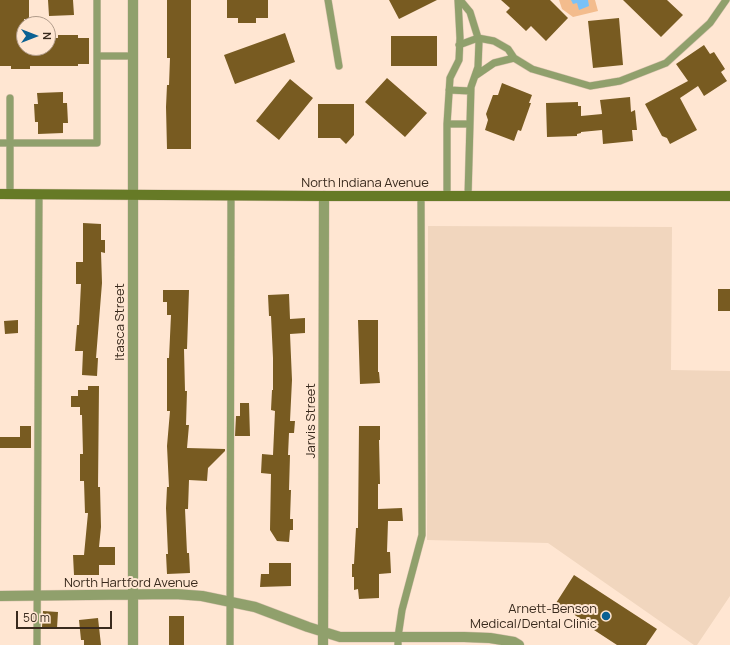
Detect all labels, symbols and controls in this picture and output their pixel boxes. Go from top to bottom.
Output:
north arrow [16,16,56,56]
text: N [40,32,55,40]
street label: North Indiana Avenue [301,175,429,191]
street label: Itasca Street [112,283,128,361]
street label: Jarvis Street [303,383,319,459]
street label: North Hartford Avenue [64,575,198,591]
place label: Arnett-Benson Medical/Dental Clinic [470,601,597,632]
scale bar [18,603,114,629]
text: 50 m [23,609,50,626]
marker: Arnett-Benson Medical/Dental Clinic [600,610,612,622]

